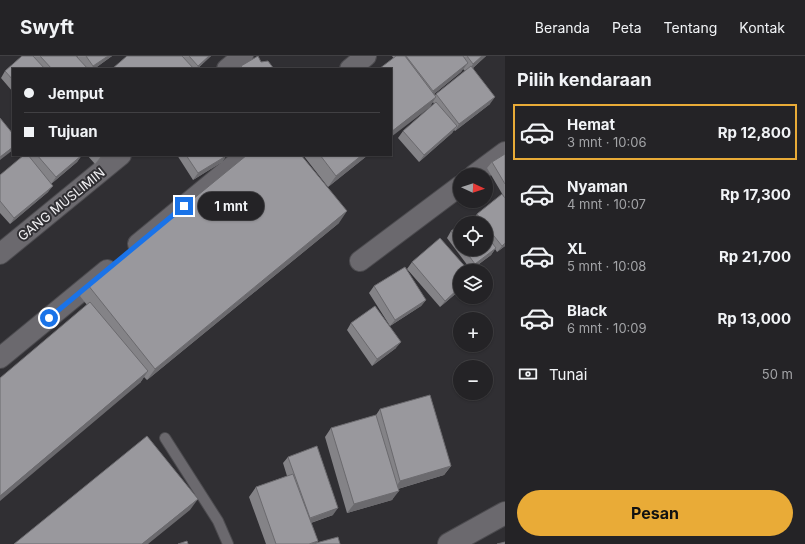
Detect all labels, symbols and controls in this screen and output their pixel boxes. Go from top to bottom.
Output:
text: Swyft [20,16,74,39]
text: Beranda [535,19,590,36]
text: Peta [612,19,642,36]
text: Tentang [664,19,717,36]
text: Kontak [739,19,785,36]
text: Pilih kendaraan [517,69,652,90]
text: Jemput [48,84,104,103]
icon: car [519,114,555,150]
text: Hemat [567,115,615,134]
text: Tujuan [48,122,98,141]
text: Rp 12,800 [718,123,791,142]
text: 3 mnt · 10:06 [567,134,647,150]
street label: GANG MUSLIMIN [14,164,108,244]
north arrow [453,168,493,208]
map controls [453,168,493,400]
icon: car [519,176,555,212]
text: Nyaman [567,177,628,196]
text: Rp 17,300 [720,185,791,204]
callout: 1 mnt [198,192,264,220]
text: 4 mnt · 10:07 [567,196,646,212]
route end [175,197,193,215]
text: 1 mnt [214,198,248,214]
button: locate [453,216,493,256]
icon: car [519,238,555,274]
text: XL [567,239,587,258]
text: Rp 21,700 [719,247,791,266]
text: 5 mnt · 10:08 [567,258,646,274]
button: layers [453,264,493,304]
icon: car [519,300,555,336]
text: Black [567,301,607,320]
route start [40,309,58,327]
text: Rp 13,000 [717,309,791,328]
button: + [453,312,493,352]
text: 6 mnt · 10:09 [567,320,647,336]
button: − [453,360,493,400]
icon: cash [517,363,539,385]
text: Tunai [549,365,587,384]
text: 50 m [762,366,793,382]
button: Pesan [517,490,793,536]

